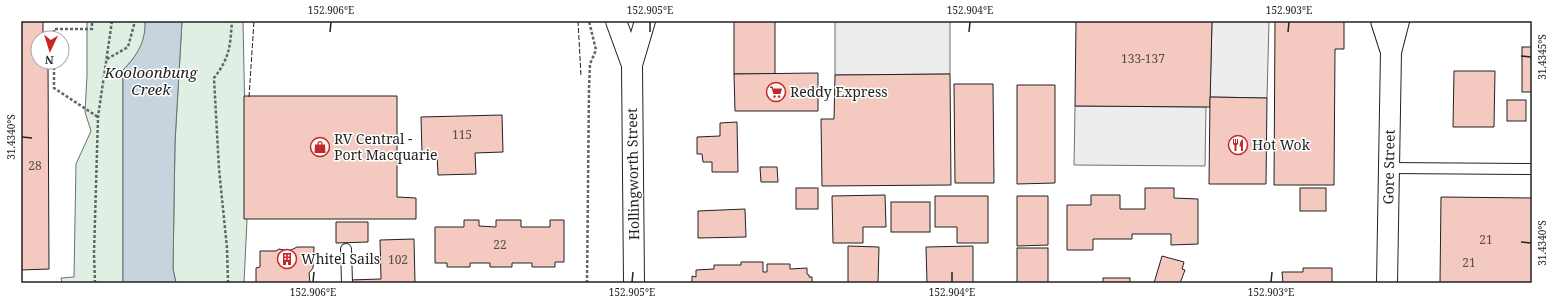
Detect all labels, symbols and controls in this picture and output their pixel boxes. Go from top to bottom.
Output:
text: 152.906°E [308,3,354,17]
text: 152.905°E [627,3,673,17]
text: 152.904°E [947,3,993,17]
text: 152.903°E [1266,3,1312,17]
north arrow [30,30,70,70]
text: 31.4345°S [1535,34,1549,80]
house number: 133-137 [1121,50,1165,67]
text: N [44,53,54,68]
water label: Kooloonbung Creek [104,62,198,99]
supermarket icon: Reddy Express [765,81,787,103]
place label: Reddy Express [790,82,888,101]
street label: Hollingworth Street [622,108,643,240]
text: 31.4340°S [4,114,18,160]
house number: 115 [452,126,472,143]
place label: RV Central - Port Macquarie [334,129,438,164]
street label: Gore Street [1378,129,1399,205]
restaurant icon: Hot Wok [1227,134,1249,156]
place label: Hot Wok [1252,135,1311,154]
shop icon: RV Central - Port Macquarie [309,136,331,158]
house number: 28 [28,157,42,174]
text: 31.4340°S [1535,220,1549,266]
house number: 21 [1479,231,1493,248]
house number: 22 [493,236,507,253]
building icon: Whitel Sails [276,248,298,270]
place label: Whitel Sails [301,249,380,268]
house number: 102 [388,251,408,268]
house number: 21 [1462,254,1476,271]
text: 152.906°E [290,285,336,299]
text: 152.905°E [609,285,655,299]
text: 152.904°E [929,285,975,299]
text: 152.903°E [1248,285,1294,299]

